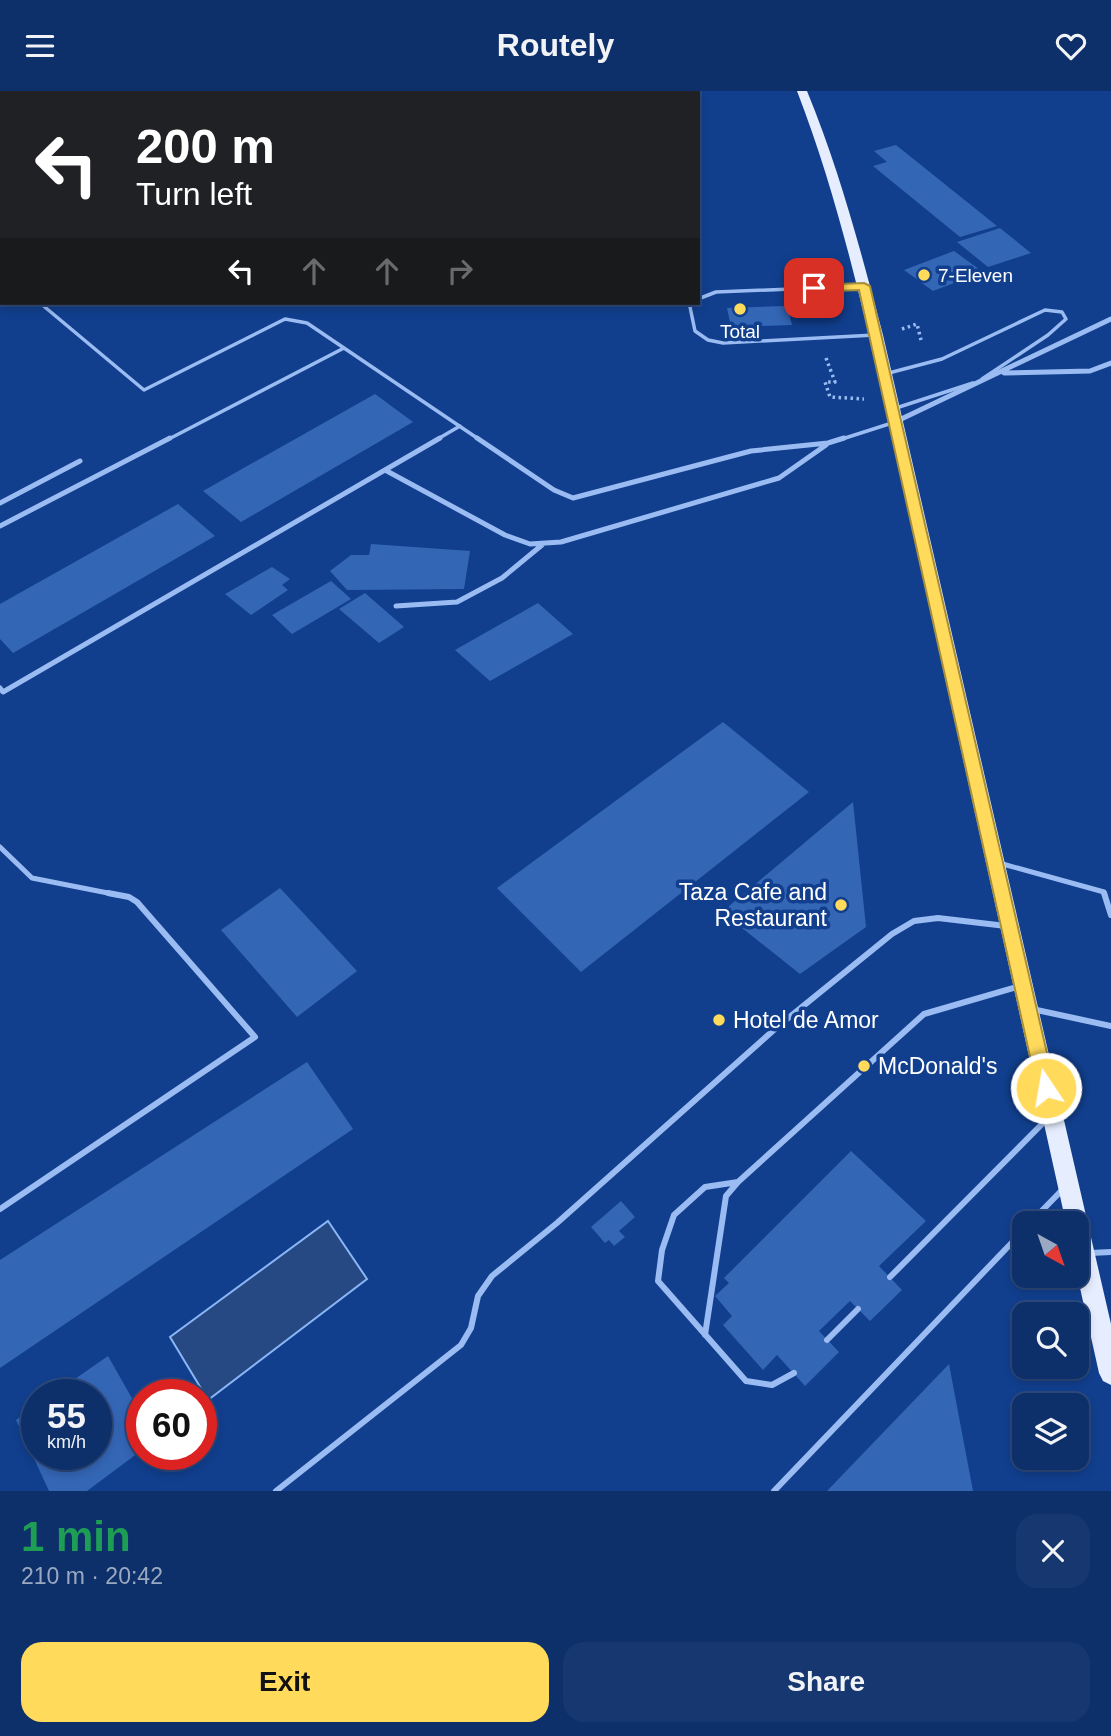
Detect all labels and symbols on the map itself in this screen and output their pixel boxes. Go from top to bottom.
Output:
pin [784,258,844,318]
place label: 7-Eleven [938,265,1013,286]
marker: 7-Eleven [916,267,932,283]
marker: Total [732,301,748,317]
place label: Total [720,321,760,342]
place label: Taza Cafe and Restaurant [679,879,828,931]
marker: Taza Cafe and Restaurant [833,897,849,913]
place label: Hotel de Amor [733,1007,879,1033]
marker: Hotel de Amor [711,1012,727,1028]
position arrow [1009,1051,1083,1125]
place label: McDonald's [878,1053,997,1079]
marker: McDonald's [856,1058,872,1074]
north arrow [1012,1211,1088,1288]
speed limit sign: 60 [126,1379,217,1470]

